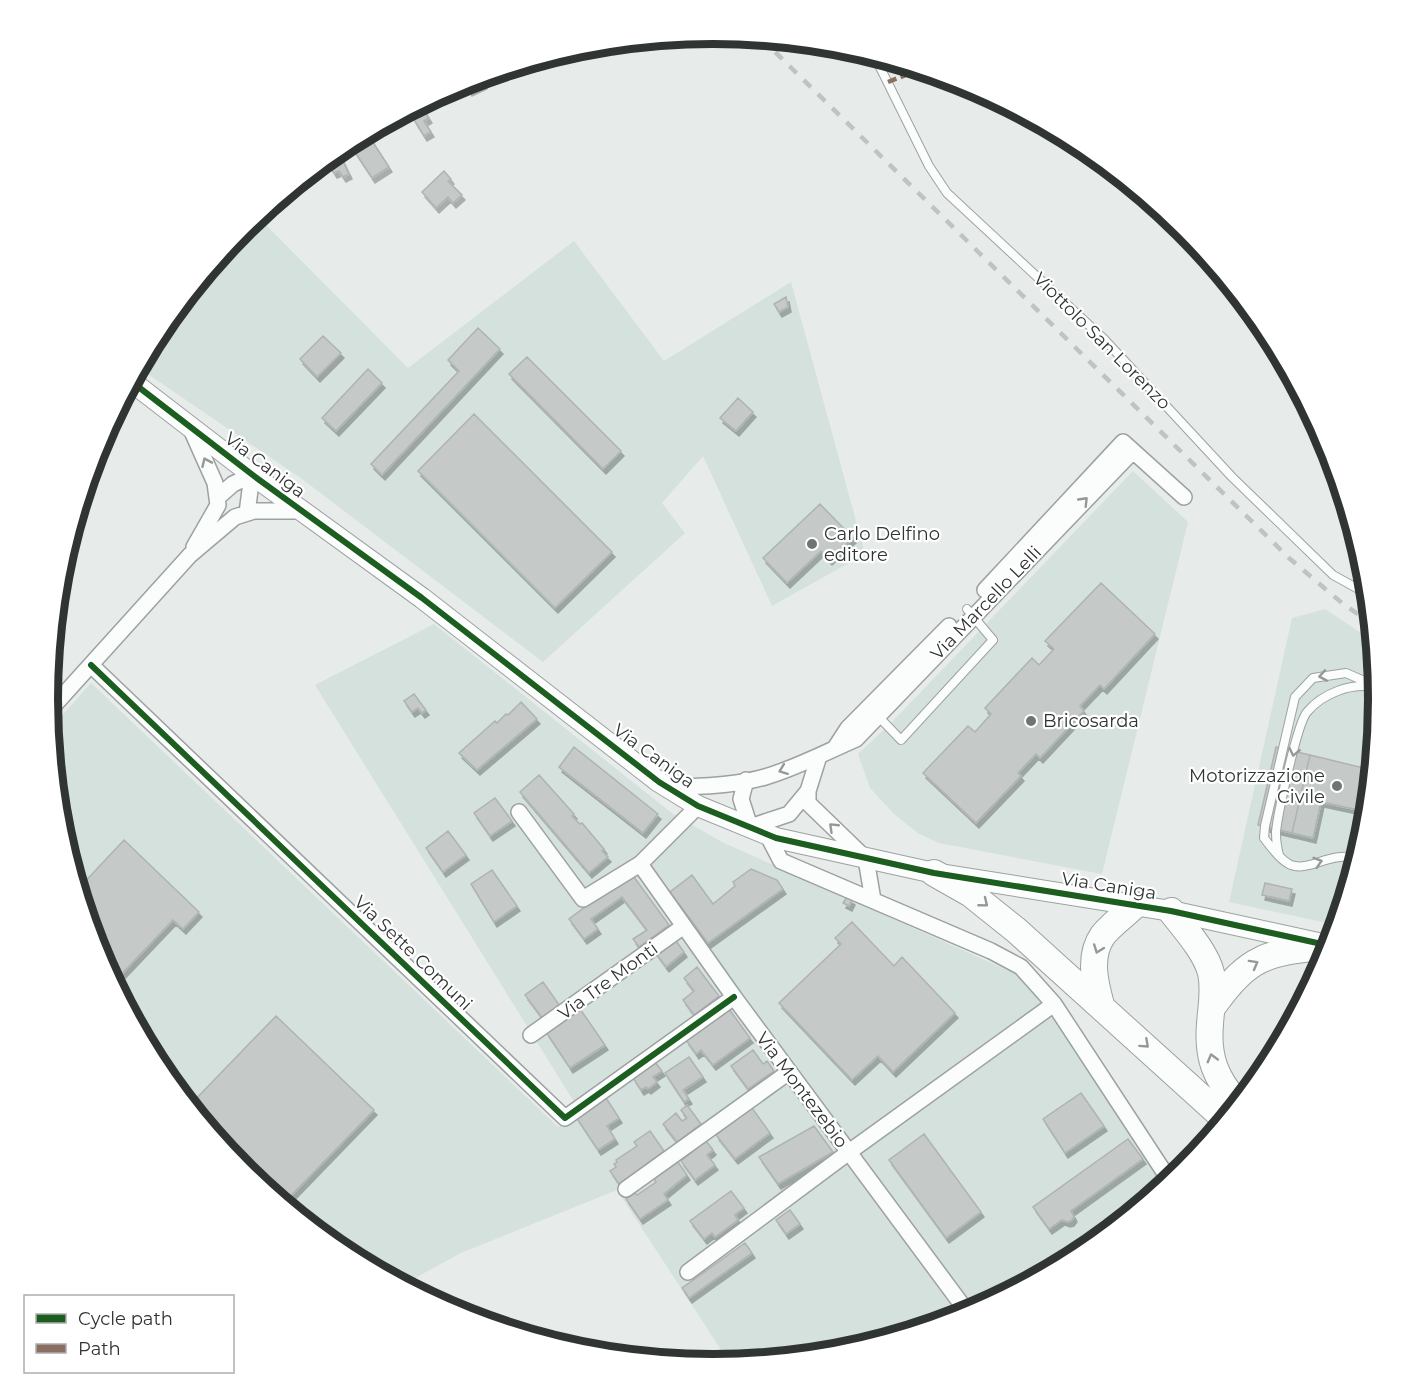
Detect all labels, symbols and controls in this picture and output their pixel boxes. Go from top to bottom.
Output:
street label: Viottolo San Lorenzo [1029,268,1175,414]
street label: Via Caniga [220,427,310,503]
one-way arrow [201,457,213,468]
one-way arrow [1077,498,1088,508]
place label: Carlo Delfino editore [824,523,940,566]
marker: Carlo Delfino editore [805,537,819,551]
street label: Via Marcello Lelli [926,542,1046,664]
one-way arrow [1318,670,1327,682]
place label: Bricosarda [1043,710,1139,732]
marker: Bricosarda [1024,714,1038,728]
street label: Via Caniga [609,719,699,793]
one-way arrow [1288,747,1301,757]
one-way arrow [778,763,789,775]
place label: Motorizzazione Civile [1189,765,1325,808]
marker: Motorizzazione Civile [1330,779,1344,793]
one-way arrow [829,823,840,834]
one-way arrow [1312,857,1323,869]
street label: Via Caniga [1060,868,1158,904]
street label: Via Sette Comuni [349,891,477,1015]
one-way arrow [977,896,988,907]
street label: Via Tre Monti [554,937,662,1025]
one-way arrow [1092,943,1105,954]
one-way arrow [1248,960,1258,971]
street label: Via Montezebio [751,1028,853,1152]
one-way arrow [1138,1037,1148,1048]
one-way arrow [1206,1053,1219,1063]
legend [24,1295,234,1373]
text: Cycle path [78,1308,173,1330]
text: Path [78,1338,121,1360]

